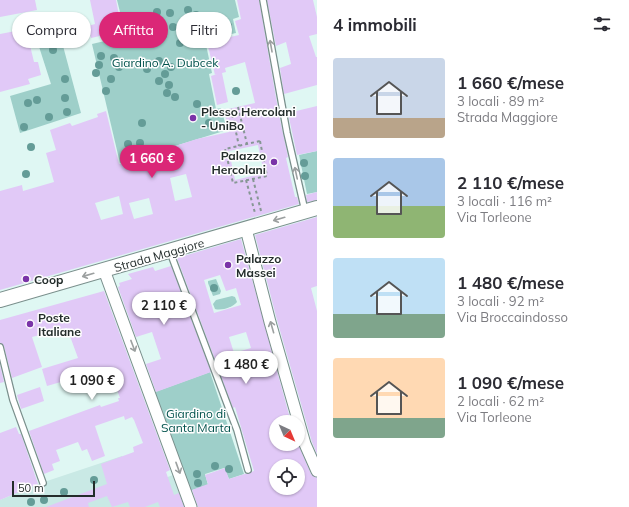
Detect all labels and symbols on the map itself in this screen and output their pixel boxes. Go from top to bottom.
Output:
one-way arrow [267,40,275,53]
park label: Giardino A. Dubcek [112,55,219,70]
place label: Plesso Hercolani - UniBo [201,104,296,133]
marker: Plesso Hercolani - UniBo [188,113,198,123]
pin: 1 660 € [115,145,189,179]
place label: Palazzo Hercolani [212,148,266,177]
marker: Palazzo Hercolani [269,157,279,167]
one-way arrow [291,167,299,180]
one-way arrow [273,216,286,223]
street label: Strada Maggiore [112,235,206,275]
place label: Palazzo Massei [236,251,281,280]
marker: Palazzo Massei [223,260,233,270]
place label: Coop [34,272,63,287]
one-way arrow [81,272,94,279]
marker: Coop [21,274,31,284]
pin: 2 110 € [127,292,201,326]
place label: Poste Italiane [38,310,81,339]
marker: Poste Italiane [25,319,35,329]
one-way arrow [268,321,275,334]
one-way arrow [130,340,138,352]
pin: 1 480 € [209,351,283,385]
pin: 1 090 € [55,367,129,401]
park label: Giardino di Santa Marta [161,406,231,435]
north arrow [269,415,305,451]
one-way arrow [174,462,182,474]
scale bar [12,479,95,498]

